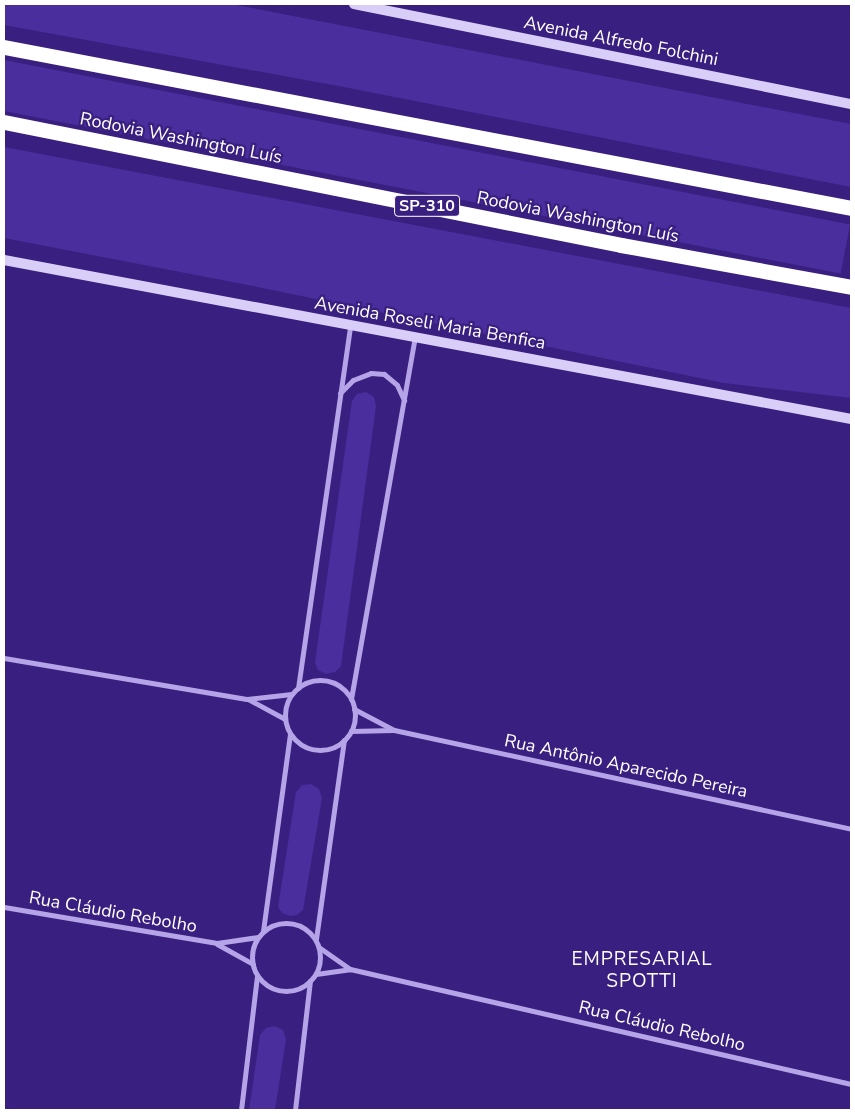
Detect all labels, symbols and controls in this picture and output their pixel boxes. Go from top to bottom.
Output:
street label: Avenida Alfredo Folchini [522,12,720,70]
street label: Rodovia Washington Luís [78,108,284,168]
street label: Rodovia Washington Luís [475,187,681,247]
road number: SP-310 [393,192,461,220]
street label: Avenida Roseli Maria Benfica [313,292,547,354]
street label: Rua Antônio Aparecido Pereira [502,730,750,802]
street label: Rua Cláudio Rebolho [27,887,199,937]
district label: EMPRESARIAL SPOTTI [570,949,714,993]
street label: Rua Cláudio Rebolho [577,996,747,1056]

